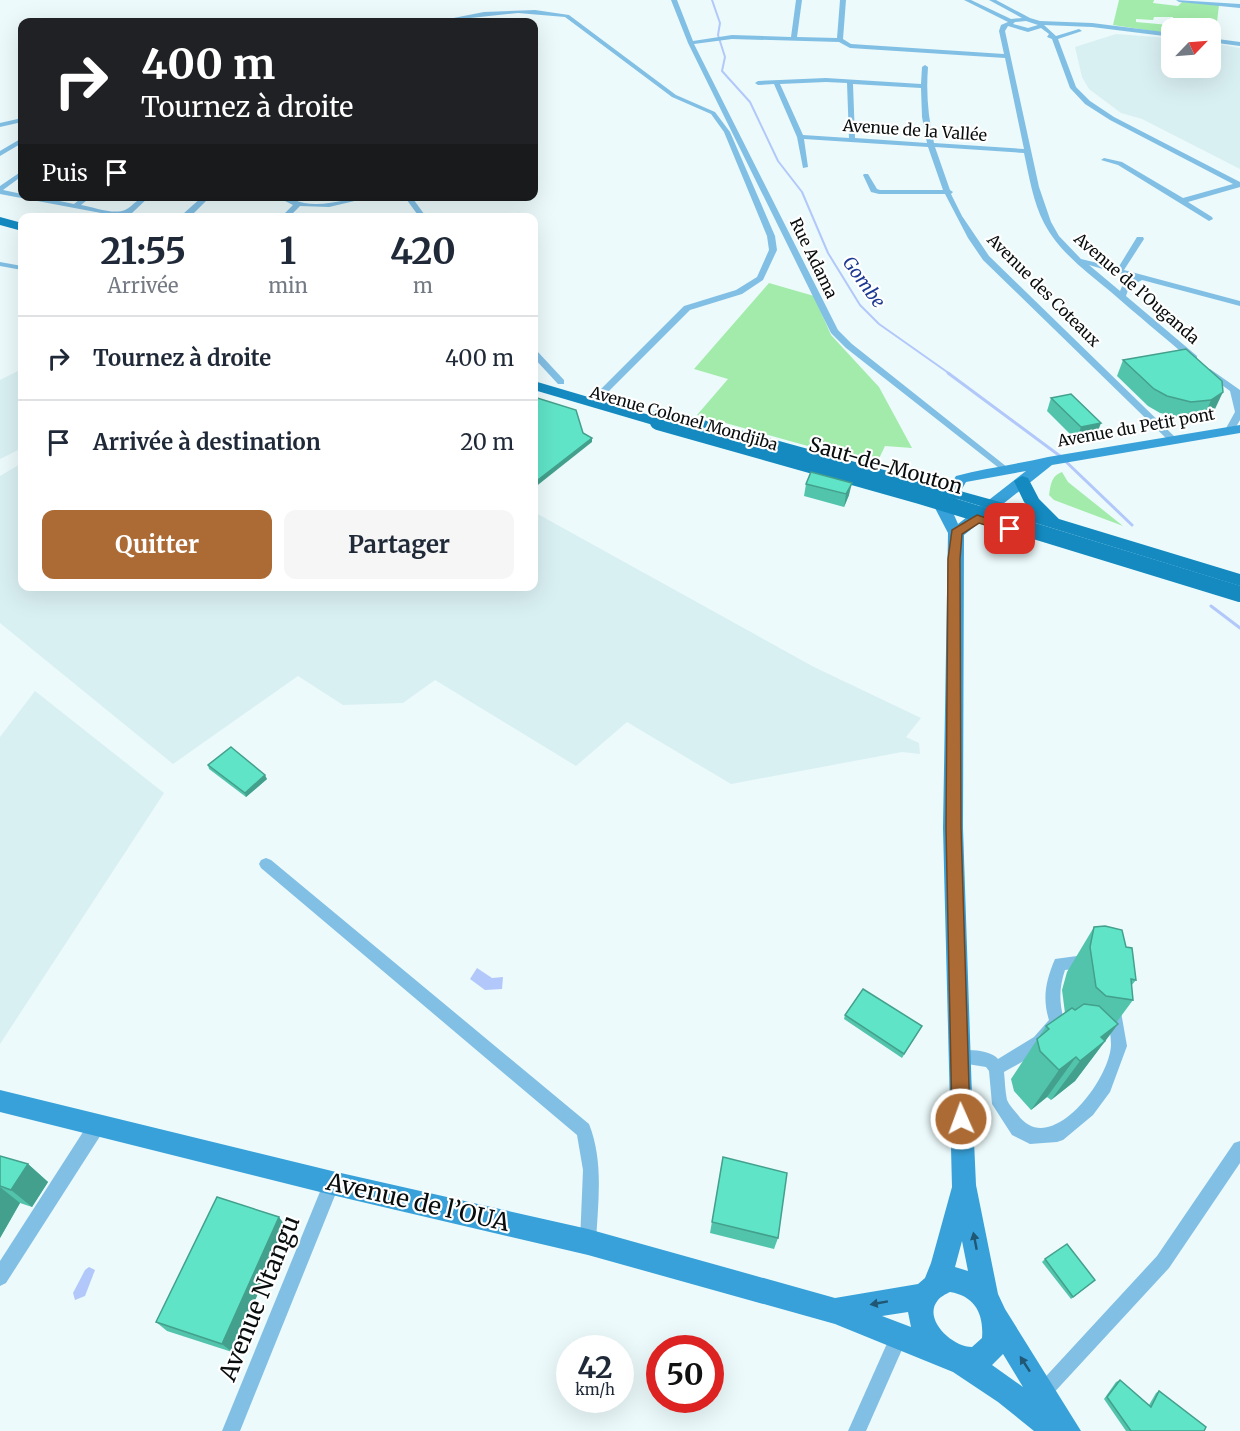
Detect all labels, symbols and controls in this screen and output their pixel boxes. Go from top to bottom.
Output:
north arrow [1161,18,1221,78]
map controls [1161,18,1221,78]
text: 400 m [141,38,275,90]
icon: right [42,42,120,120]
text: Tournez à droite [141,90,353,124]
street label: Avenue de la Vallée [841,115,988,145]
icon: arrive [100,156,133,189]
text: Puis [42,159,88,187]
street label: Rue Adama [786,214,842,302]
street label: Avenue de l’Ouganda [1070,227,1204,348]
text: 21:55 [100,229,186,274]
text: 1 [280,229,296,274]
text: 420 [390,229,456,274]
street label: Avenue des Coteaux [983,229,1105,351]
water label: Gombe [838,252,890,312]
text: Arrivée [108,273,179,298]
text: min [268,273,308,298]
text: m [413,273,433,298]
icon: right [42,342,75,375]
text: Tournez à droite [93,344,271,372]
text: 400 m [445,344,514,372]
street label: Avenue Colonel Mondjiba [587,381,781,455]
street label: Avenue du Petit pont [1055,403,1217,451]
icon: arrive [42,426,75,459]
text: Arrivée à destination [93,428,321,456]
text: 20 m [460,428,514,456]
street label: Saut-de-Mouton [806,431,966,499]
pin [984,503,1035,554]
button: Quitter [42,510,272,579]
button: Partager [284,510,514,579]
icon: arrive [993,512,1026,545]
position arrow [929,1087,993,1151]
street label: Avenue de l’OUA [322,1166,514,1238]
street label: Avenue Ntangu [211,1211,306,1386]
one-way arrow [970,1231,979,1250]
one-way arrow [870,1299,889,1308]
speed limit sign: 50 [646,1335,724,1413]
text: 42 [577,1348,613,1386]
one-way arrow [1019,1356,1030,1372]
text: km/h [575,1380,615,1399]

